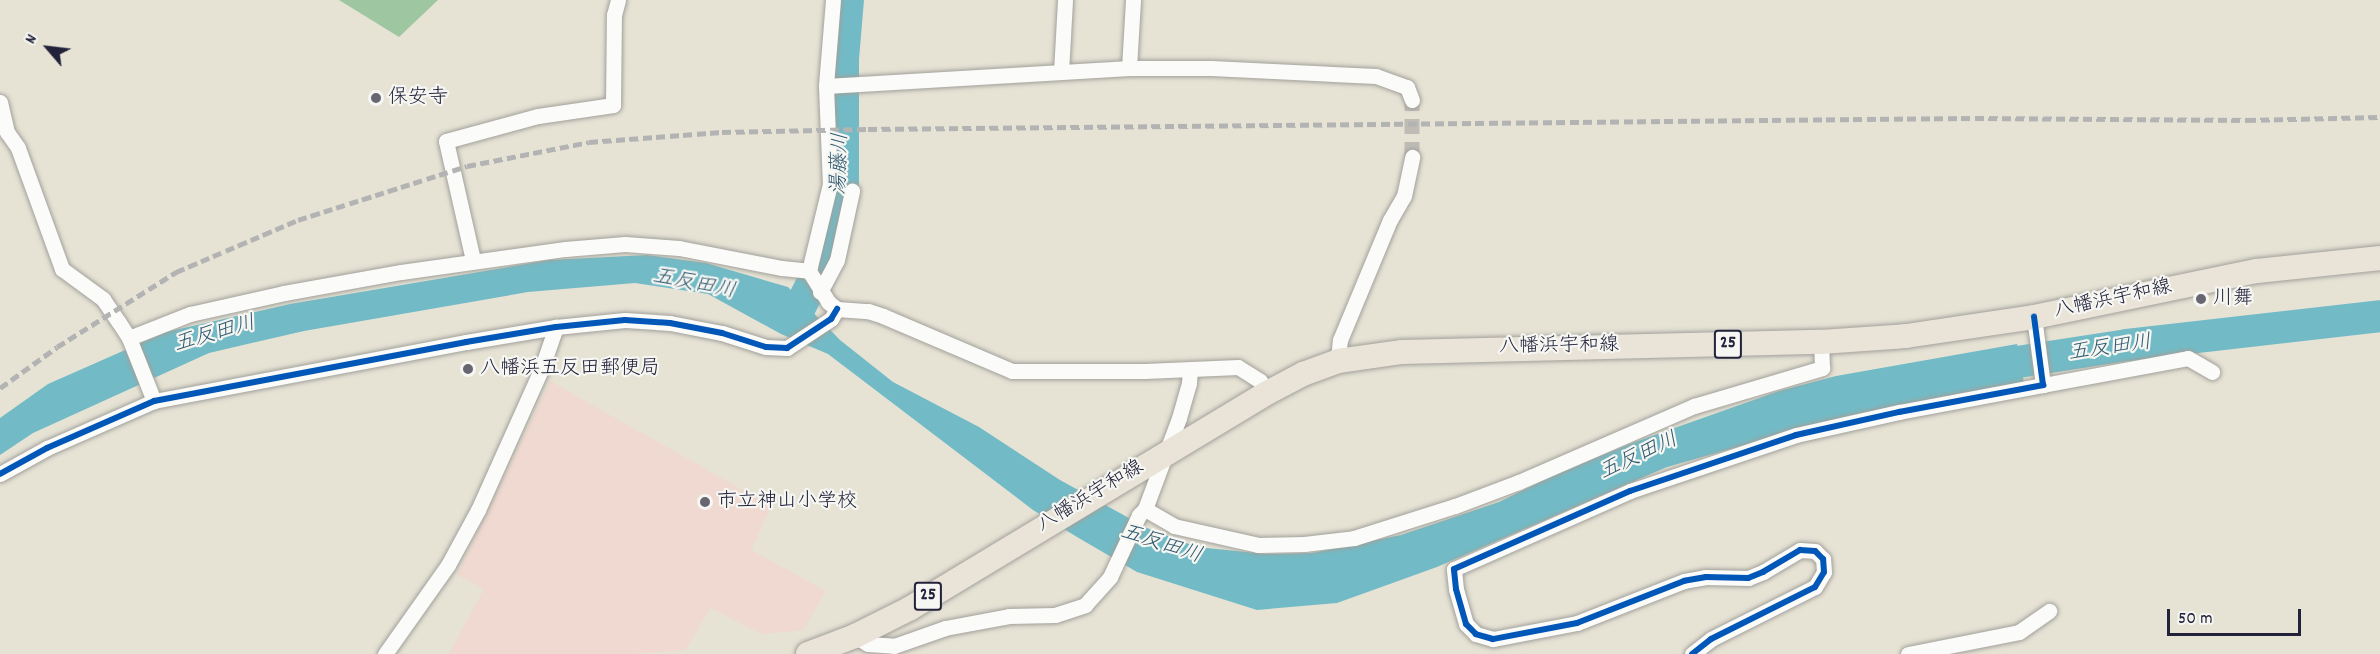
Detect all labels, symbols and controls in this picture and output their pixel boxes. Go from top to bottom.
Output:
north arrow [18,18,78,78]
text: N [20,30,44,48]
place label: 保安寺 [388,86,448,110]
marker: 保安寺 [369,91,383,105]
water label: 湯藤川 [827,132,855,196]
water label: 五反田川 [650,265,738,305]
street label: 八幡浜宇和線 [2052,276,2174,324]
place label: 川舞 [2213,287,2253,311]
marker: 川舞 [2194,292,2208,306]
water label: 五反田川 [171,311,259,359]
road number: 25 [1713,329,1743,359]
water label: 五反田川 [2067,331,2153,367]
street label: 八幡浜宇和線 [1499,334,1619,360]
place label: 八幡浜五反田郵便局 [480,357,660,381]
marker: 八幡浜五反田郵便局 [461,362,475,376]
water label: 五反田川 [1596,428,1682,486]
street label: 八幡浜宇和線 [1033,456,1149,538]
place label: 市立神山小学校 [717,490,857,514]
marker: 市立神山小学校 [698,495,712,509]
water label: 五反田川 [1117,520,1205,570]
road number: 25 [913,581,943,611]
scale bar [2170,597,2304,635]
text: 50 m [2178,607,2213,632]

